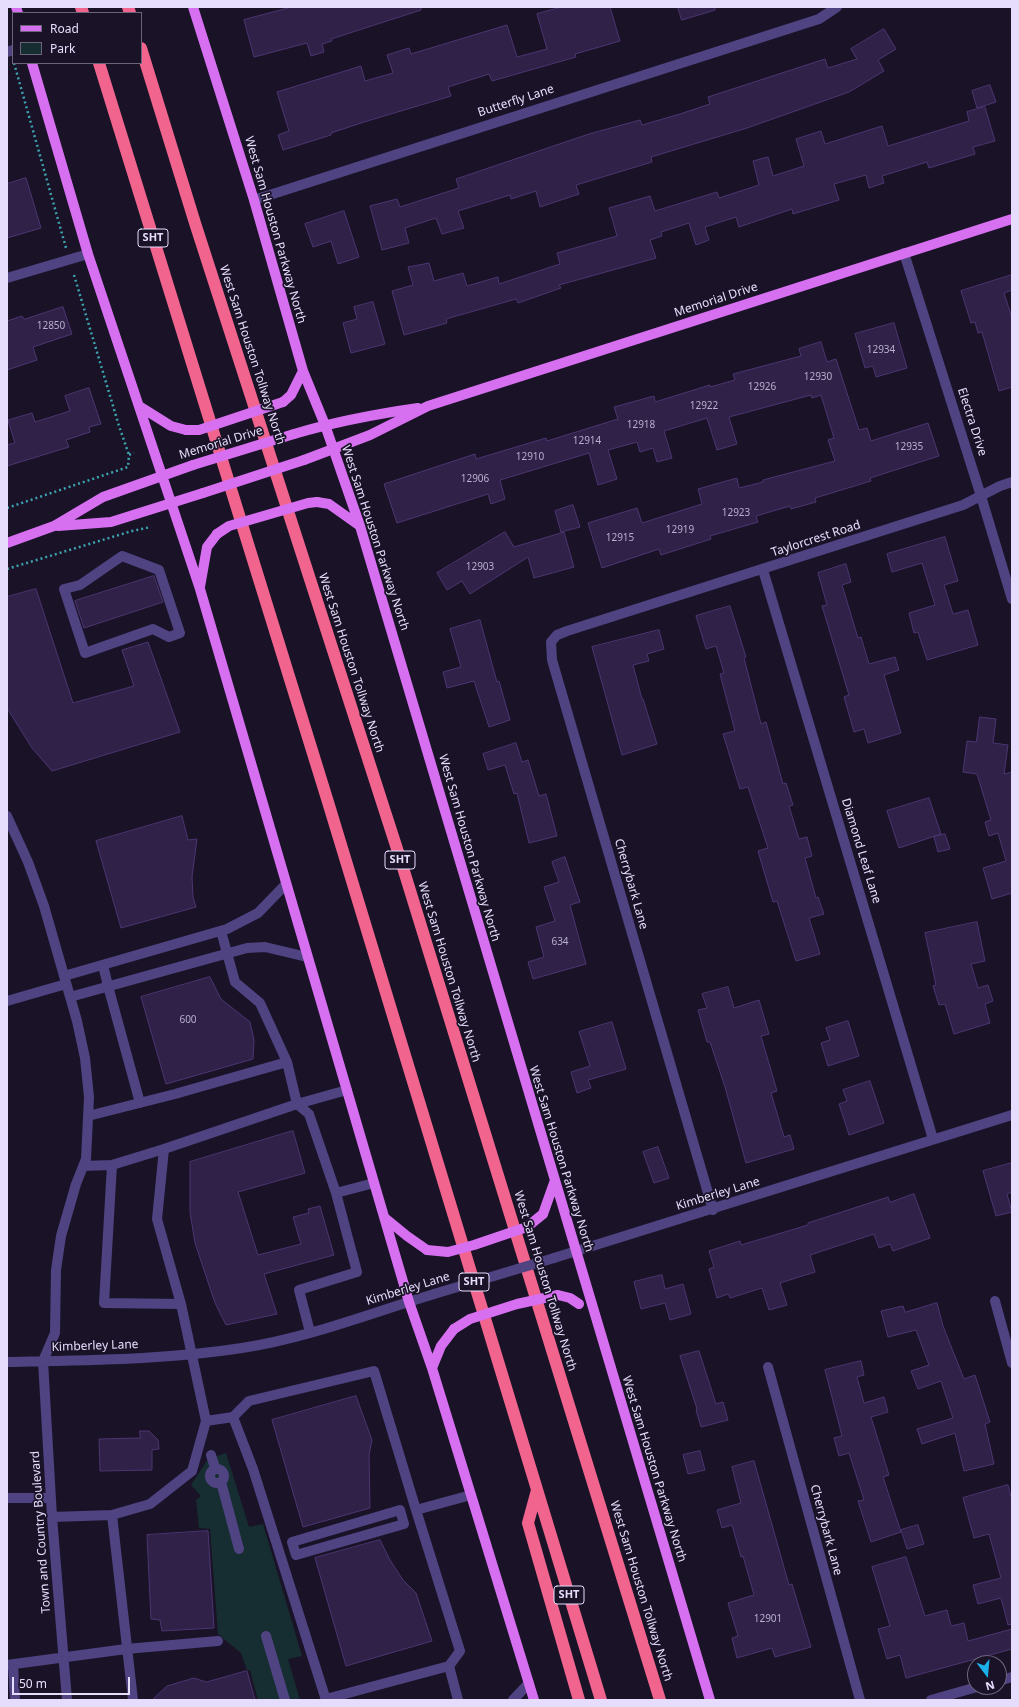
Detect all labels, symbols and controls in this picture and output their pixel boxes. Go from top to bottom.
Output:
legend [12,12,142,64]
text: Road [50,20,79,37]
text: Park [50,40,75,57]
street label: Butterfly Lane [476,82,556,120]
street label: West Sam Houston Parkway North [241,135,309,325]
road number: SHT [138,229,168,247]
street label: West Sam Houston Tollway North [216,263,288,447]
street label: Memorial Drive [672,280,760,320]
house number: 12850 [37,320,65,332]
house number: 12934 [867,344,895,356]
house number: 12930 [804,371,832,383]
house number: 12926 [748,381,776,393]
street label: Electra Drive [954,386,990,458]
house number: 12922 [690,400,718,412]
house number: 12918 [627,419,655,431]
street label: Memorial Drive [177,423,265,463]
house number: 12914 [573,435,601,447]
house number: 12935 [895,441,923,453]
street label: West Sam Houston Parkway North [338,444,412,632]
house number: 12910 [516,451,544,463]
house number: 12906 [461,473,489,485]
house number: 12923 [722,507,750,519]
street label: Taylorcrest Road [770,518,862,560]
house number: 12919 [666,524,694,536]
house number: 12915 [606,532,634,544]
house number: 12903 [466,561,494,573]
street label: West Sam Houston Tollway North [315,571,387,755]
street label: West Sam Houston Parkway North [435,753,503,943]
street label: Diamond Leaf Lane [838,797,884,905]
street label: Cherrybark Lane [611,837,651,931]
road number: SHT [385,851,415,869]
street label: West Sam Houston Tollway North [415,880,483,1064]
house number: 634 [551,936,569,948]
house number: 600 [179,1014,197,1026]
street label: West Sam Houston Parkway North [526,1064,596,1254]
street label: Kimberley Lane [674,1174,762,1214]
street label: West Sam Houston Tollway North [511,1189,579,1373]
street label: Kimberley Lane [364,1269,452,1309]
road number: SHT [459,1273,489,1291]
street label: Kimberley Lane [51,1337,139,1355]
street label: West Sam Houston Parkway North [619,1374,689,1564]
street label: Town and Country Boulevard [28,1450,54,1614]
street label: Cherrybark Lane [807,1483,845,1577]
street label: West Sam Houston Tollway North [607,1499,675,1683]
road number: SHT [554,1586,584,1604]
house number: 12901 [754,1613,782,1625]
north arrow [967,1655,1007,1695]
scale bar [14,1669,132,1695]
text: 50 m [19,1675,47,1692]
text: N [984,1678,997,1694]

